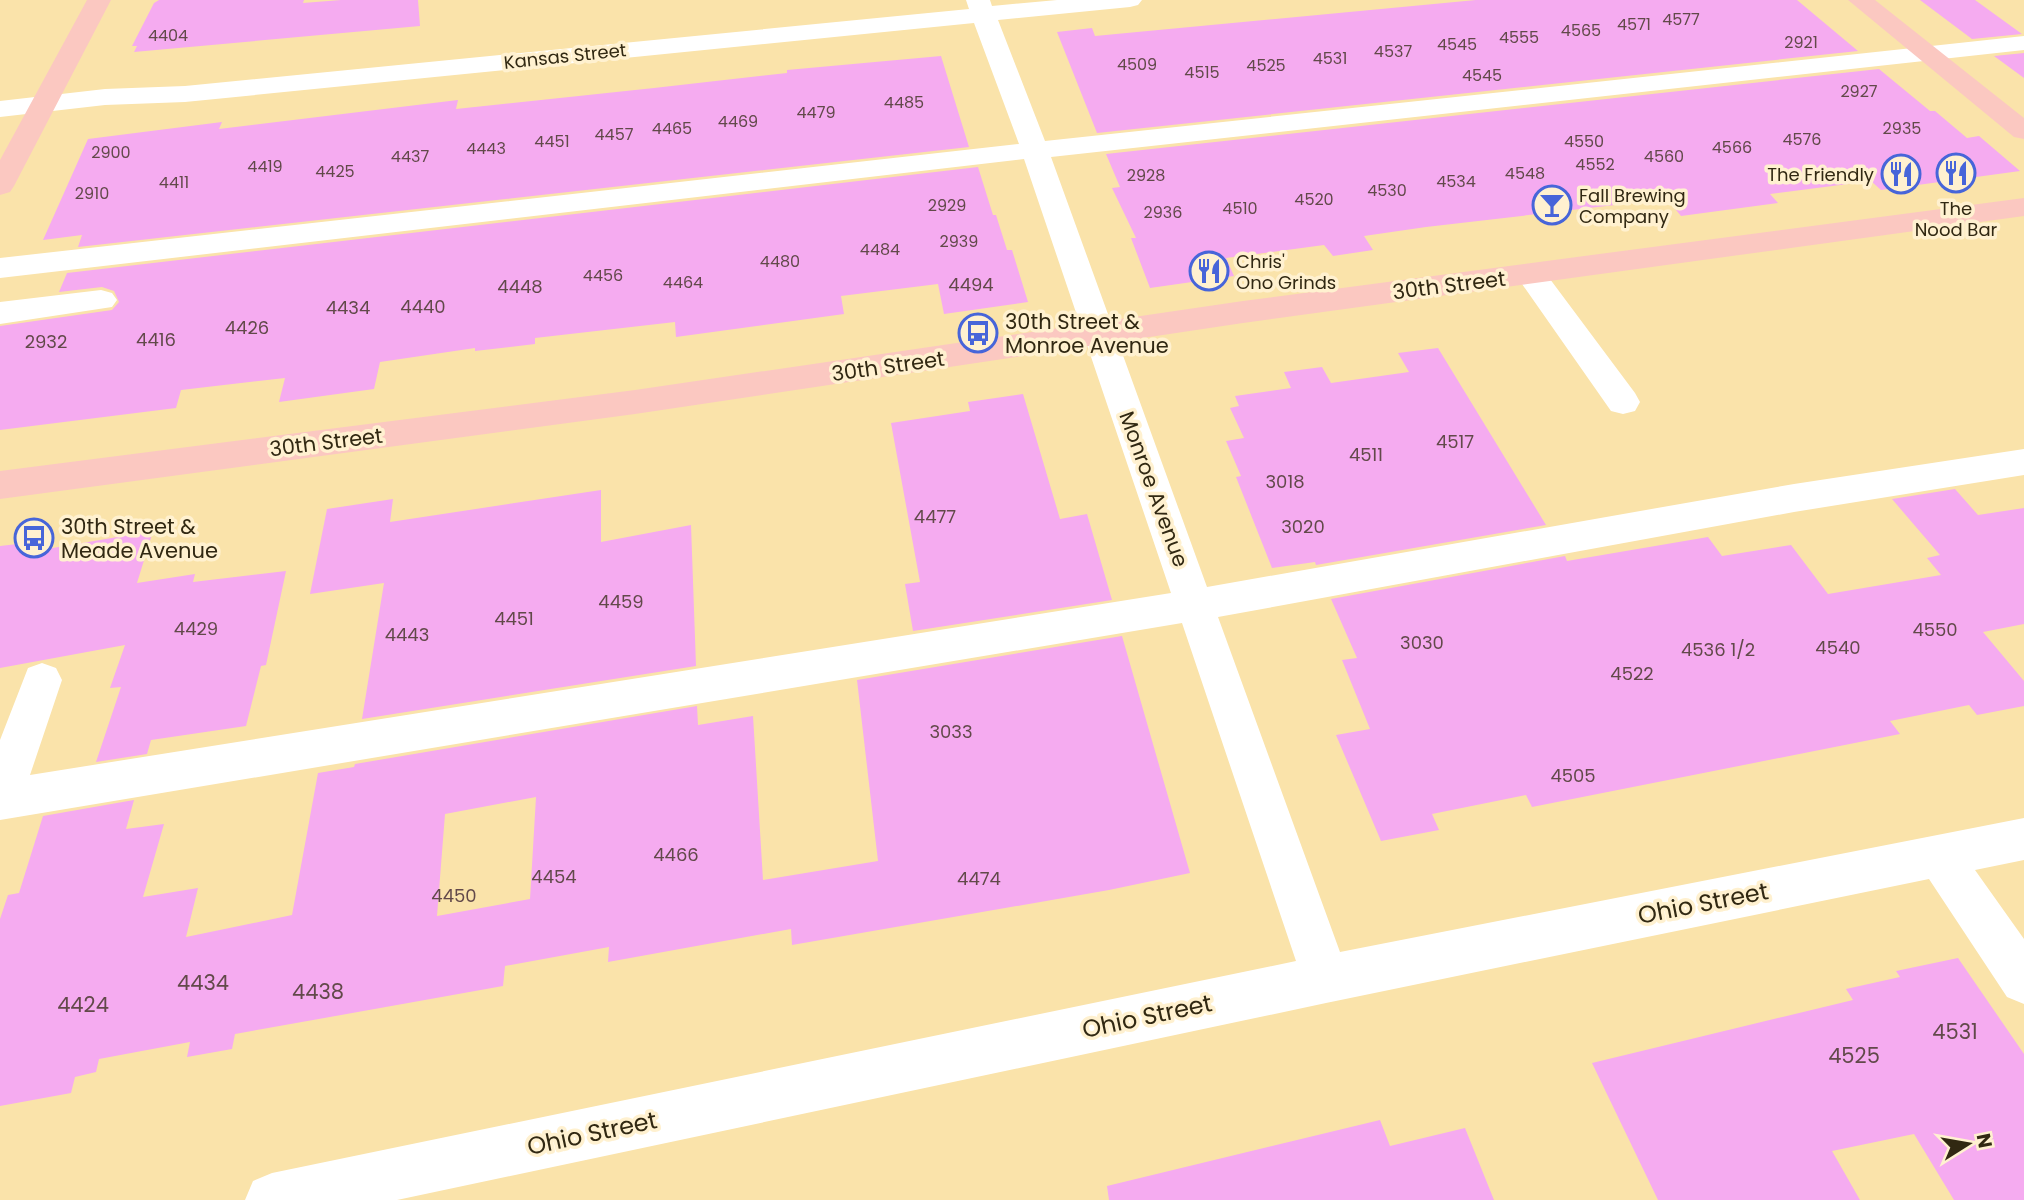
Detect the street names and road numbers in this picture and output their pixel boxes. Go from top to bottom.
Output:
street label: Kansas Street [503,37,627,75]
street label: 30th Street [1391,264,1507,306]
street label: 30th Street [830,344,946,388]
street label: Monroe Avenue [1112,407,1196,571]
street label: 30th Street [268,421,384,463]
street label: Ohio Street [1635,874,1771,932]
street label: Ohio Street [1079,986,1215,1046]
street label: Ohio Street [524,1103,660,1163]

